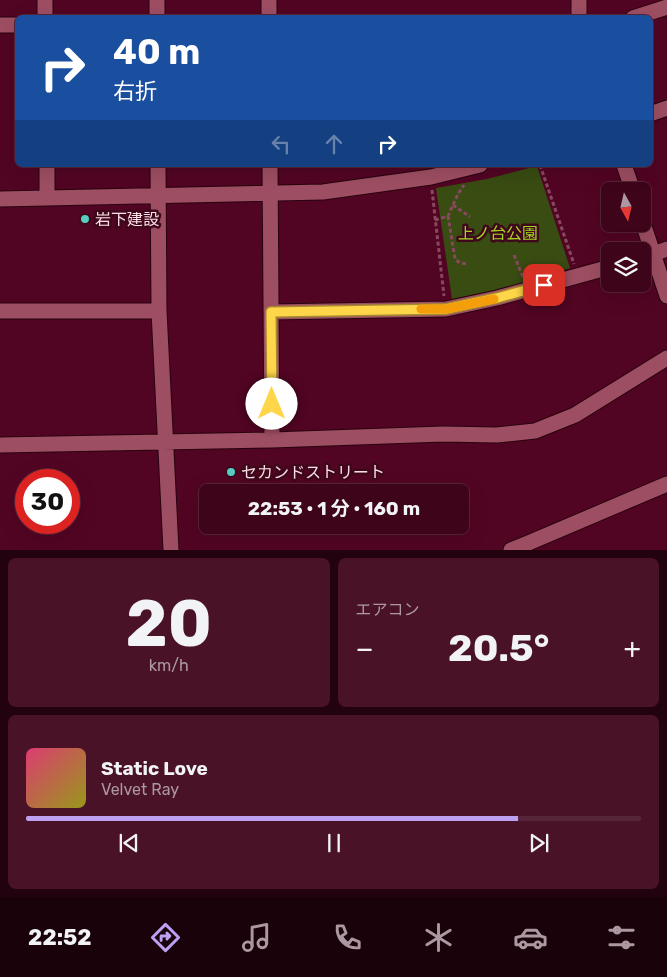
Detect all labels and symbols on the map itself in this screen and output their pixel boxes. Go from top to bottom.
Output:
north arrow [601,182,651,232]
place label: 岩下建設 [95,210,159,229]
marker: 岩下建設 [79,213,91,225]
park label: 上ノ台公園 [458,224,538,243]
pin [523,264,565,306]
position arrow [245,377,297,429]
place label: セカンドストリート [241,463,385,482]
marker: セカンドストリート [225,466,237,478]
speed limit sign: 30 [15,469,80,534]

